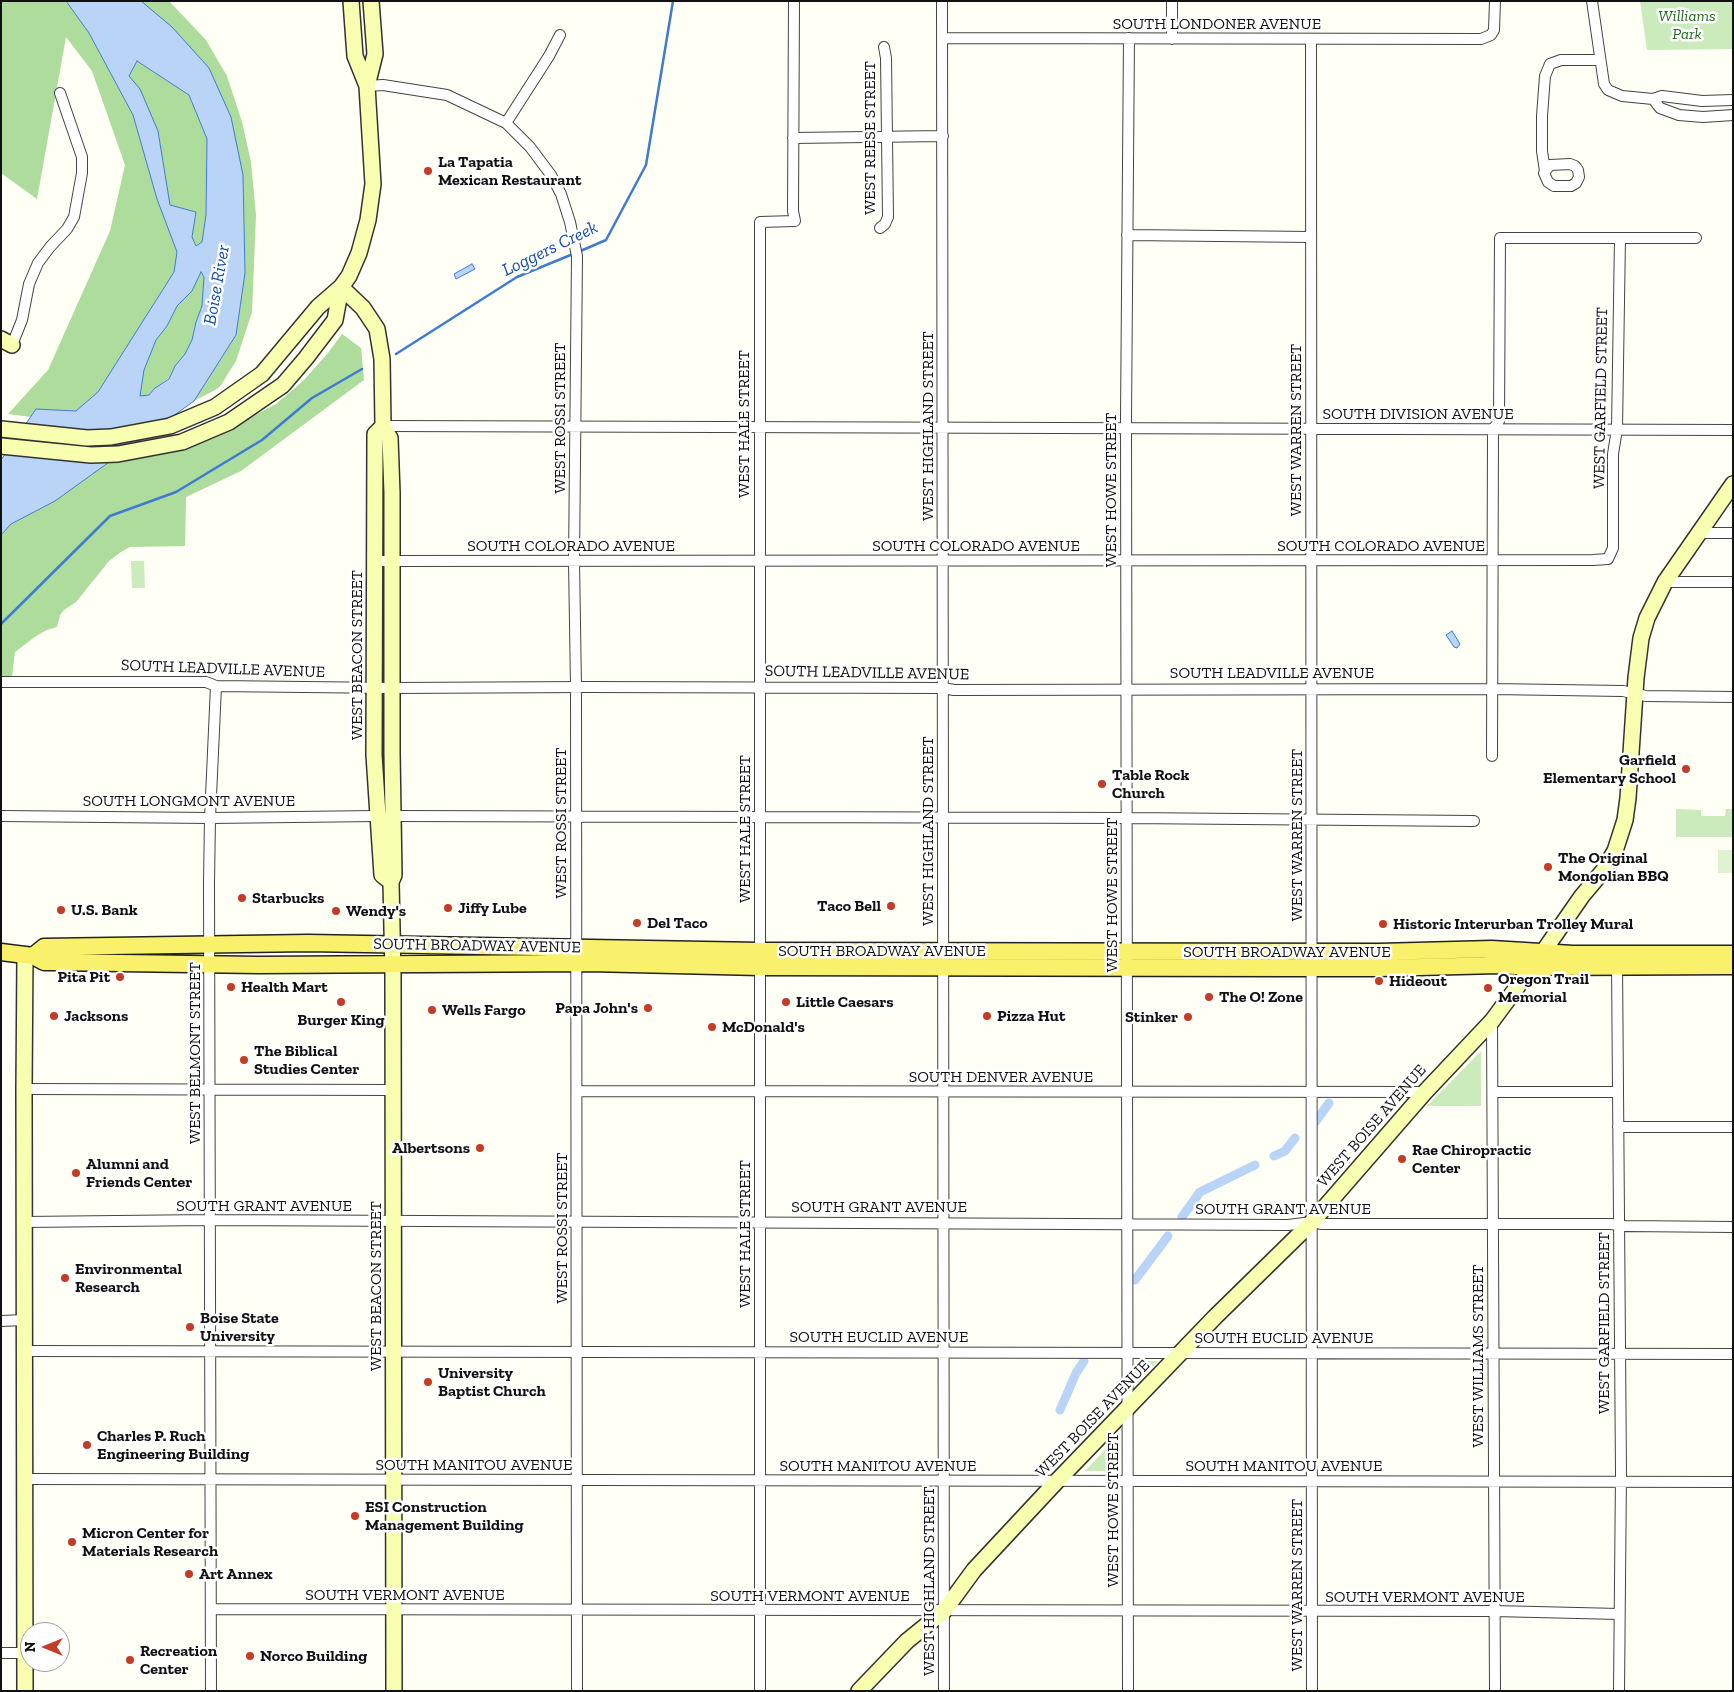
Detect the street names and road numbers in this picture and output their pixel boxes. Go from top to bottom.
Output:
street label: SOUTH LONDONER AVENUE [1113,14,1321,34]
street label: WEST REESE STREET [860,61,880,215]
street label: WEST GARFIELD STREET [1590,307,1612,489]
street label: WEST HIGHLAND STREET [918,331,938,521]
street label: WEST ROSSI STREET [550,343,570,493]
street label: WEST WARREN STREET [1286,344,1306,516]
street label: WEST HALE STREET [734,350,754,498]
street label: SOUTH DIVISION AVENUE [1322,404,1514,424]
street label: WEST HOWE STREET [1101,413,1121,567]
street label: SOUTH COLORADO AVENUE [467,536,675,556]
street label: SOUTH COLORADO AVENUE [872,536,1080,556]
street label: SOUTH COLORADO AVENUE [1277,536,1485,556]
street label: WEST BEACON STREET [347,570,367,740]
street label: SOUTH LEADVILLE AVENUE [121,656,325,682]
street label: SOUTH LEADVILLE AVENUE [765,662,969,684]
street label: SOUTH LEADVILLE AVENUE [1170,663,1374,683]
street label: WEST HIGHLAND STREET [918,736,938,926]
street label: WEST ROSSI STREET [551,748,571,898]
street label: WEST WARREN STREET [1287,749,1307,921]
street label: WEST HALE STREET [735,755,755,903]
street label: SOUTH LONGMONT AVENUE [83,791,295,811]
street label: WEST HOWE STREET [1102,818,1122,972]
street label: SOUTH BROADWAY AVENUE [373,935,581,957]
street label: SOUTH BROADWAY AVENUE [778,941,986,961]
street label: SOUTH BROADWAY AVENUE [1183,942,1391,962]
street label: WEST BELMONT STREET [185,962,205,1144]
street label: WEST BOISE AVENUE [1314,1061,1430,1191]
street label: SOUTH DENVER AVENUE [909,1067,1093,1087]
street label: WEST ROSSI STREET [552,1153,572,1303]
street label: WEST HALE STREET [735,1160,755,1308]
street label: SOUTH GRANT AVENUE [176,1196,352,1216]
street label: SOUTH GRANT AVENUE [791,1197,967,1217]
street label: SOUTH GRANT AVENUE [1195,1199,1371,1219]
street label: WEST BEACON STREET [366,1201,386,1371]
street label: WEST GARFIELD STREET [1594,1232,1614,1414]
street label: WEST WILLIAMS STREET [1468,1265,1488,1447]
street label: SOUTH EUCLID AVENUE [790,1327,968,1347]
street label: SOUTH EUCLID AVENUE [1195,1328,1373,1348]
street label: WEST BOISE AVENUE [1032,1356,1154,1482]
street label: WEST HOWE STREET [1103,1433,1123,1587]
street label: SOUTH MANITOU AVENUE [376,1455,572,1475]
street label: SOUTH MANITOU AVENUE [780,1456,976,1476]
street label: SOUTH MANITOU AVENUE [1186,1456,1382,1476]
street label: WEST HIGHLAND STREET [919,1486,939,1676]
street label: WEST WARREN STREET [1287,1499,1307,1671]
street label: SOUTH VERMONT AVENUE [305,1585,505,1605]
street label: SOUTH VERMONT AVENUE [710,1586,910,1606]
street label: SOUTH VERMONT AVENUE [1325,1587,1525,1607]

